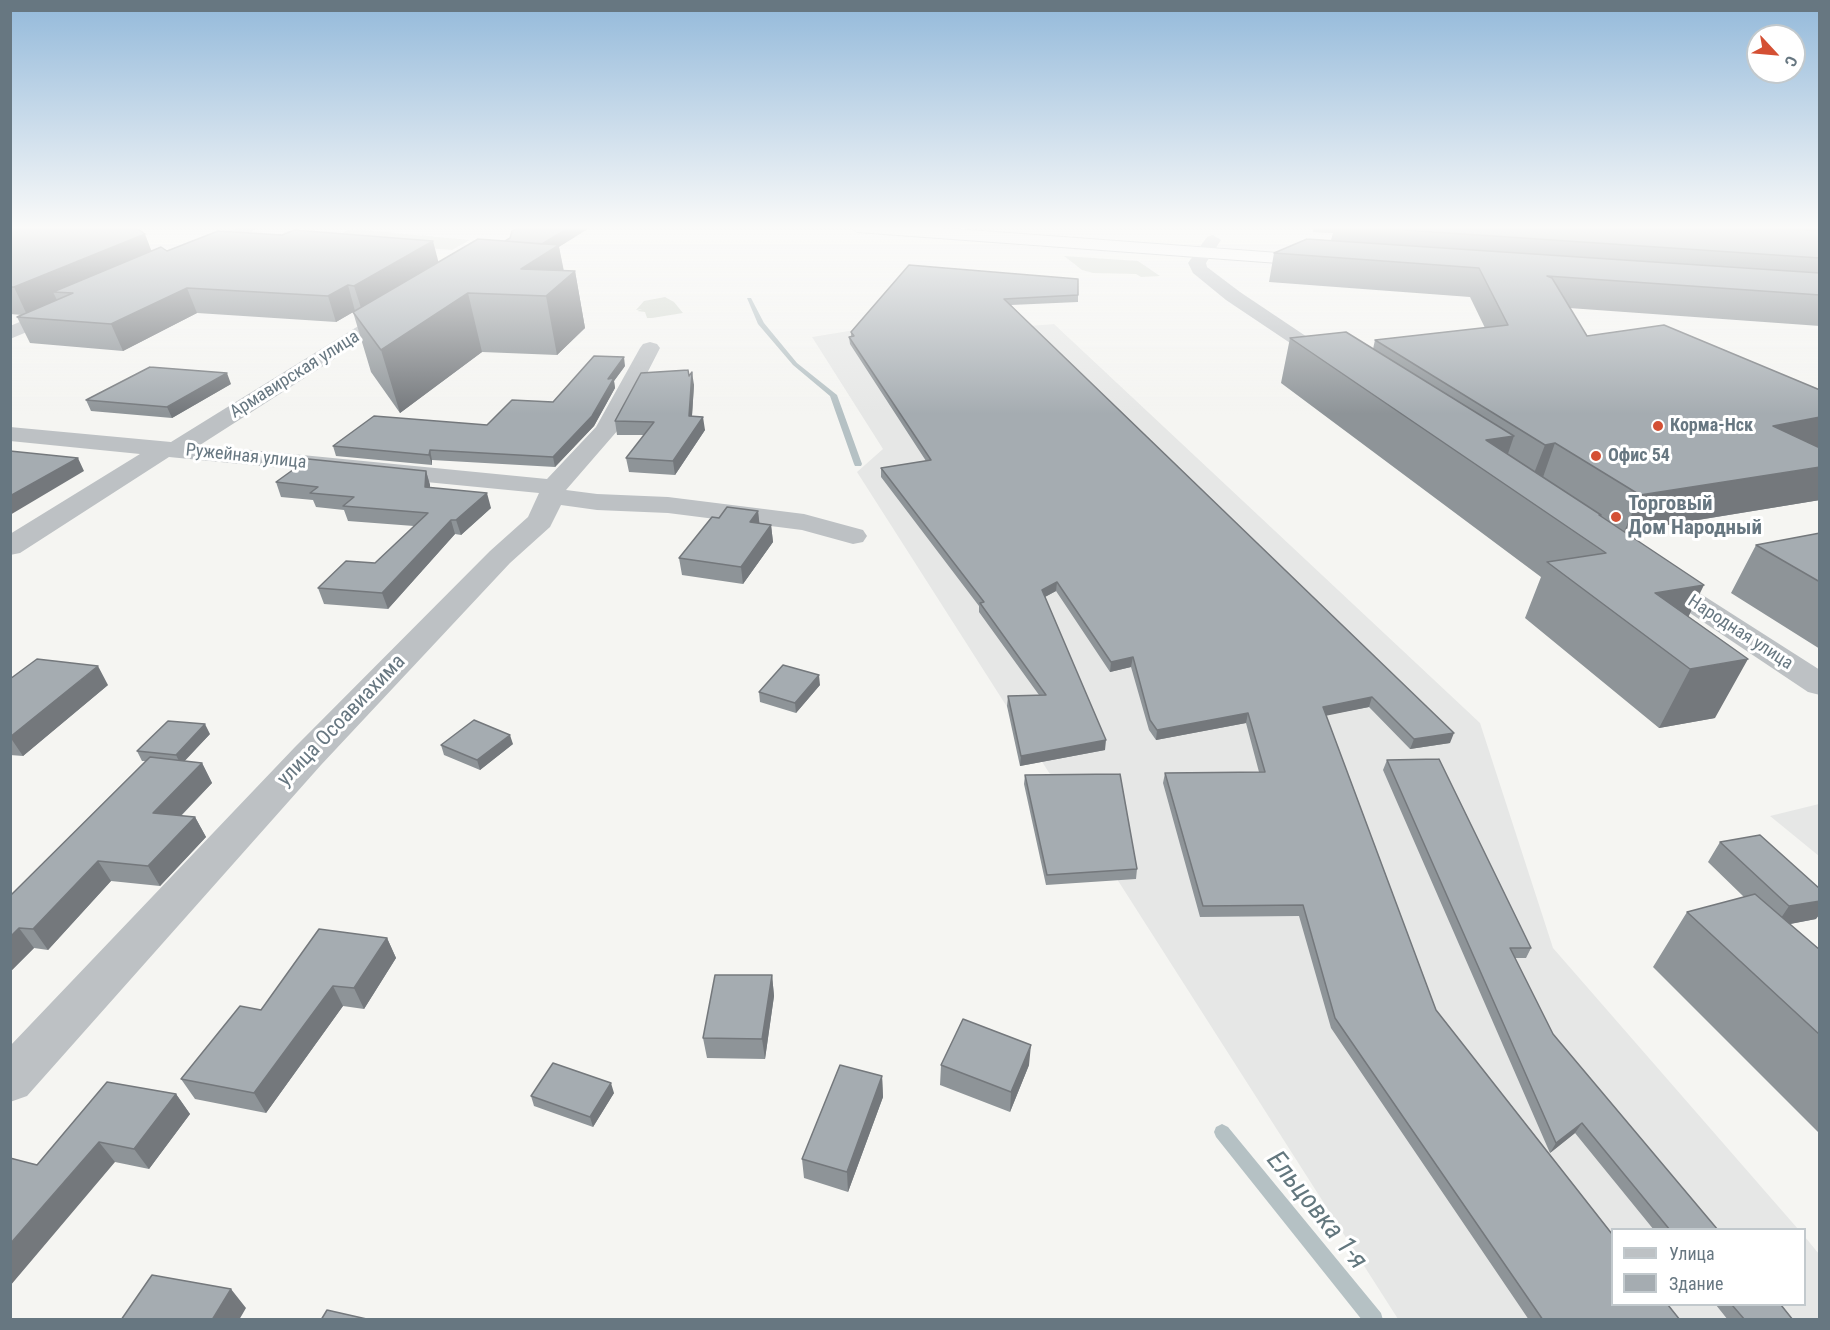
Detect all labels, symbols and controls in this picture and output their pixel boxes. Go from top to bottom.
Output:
north arrow [1746,24,1806,84]
text: С [1780,53,1801,69]
street label: Армавирская улица [226,326,364,424]
place label: Корма-Нск [1670,415,1753,437]
marker: Корма-Нск [1651,419,1665,433]
street label: Ружейная улица [185,440,307,474]
place label: Офис 54 [1608,445,1670,467]
marker: Офис 54 [1589,449,1603,463]
place label: Торговый Дом Народный [1628,492,1762,542]
marker: Торговый Дом Народный [1609,510,1623,524]
street label: Народная улица [1683,591,1797,675]
street label: улица Осоавиахима [273,650,411,792]
water label: Ельцовка 1-я [1259,1146,1373,1276]
legend [1611,1228,1806,1306]
text: Улица [1669,1243,1715,1264]
text: Здание [1669,1273,1723,1294]

